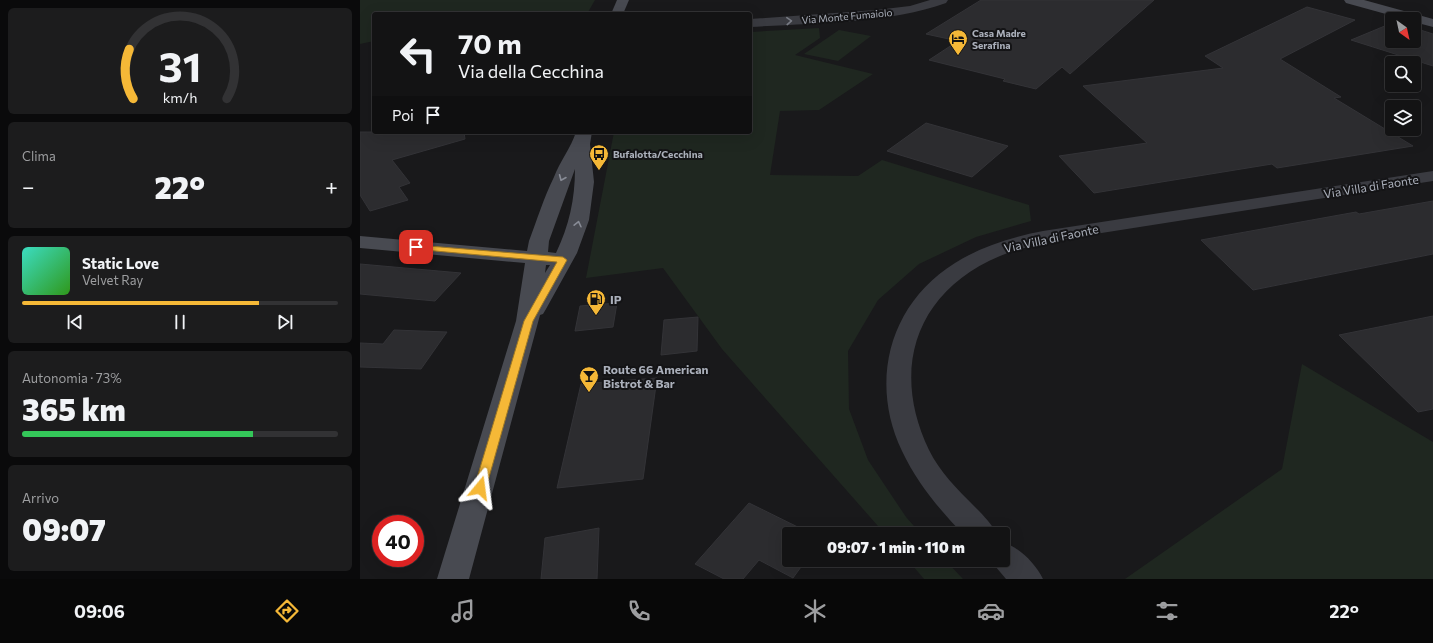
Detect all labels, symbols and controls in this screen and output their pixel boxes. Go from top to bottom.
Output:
street label: Via Monte Fumaiolo [801,6,893,26]
north arrow [1385,12,1421,48]
map controls [1385,12,1421,136]
one-way arrow [786,16,792,25]
text: 70 m [458,26,522,60]
place label: Casa Madre Serafina [972,27,1026,51]
icon: left [392,28,444,80]
hotel icon: Casa Madre Serafina [947,28,969,56]
text: 31 [158,40,202,91]
button: search [1385,56,1421,92]
text: Via della Cecchina [458,60,604,82]
text: km/h [163,88,197,106]
button: layers [1385,100,1421,136]
icon: arrive [422,104,444,126]
text: Poi [392,106,414,124]
bus stop icon: Bufalotta/Cecchina [588,143,610,171]
text: Clima [22,148,56,164]
place label: Bufalotta/Cecchina [613,148,703,160]
text: 22° [155,168,205,205]
street label: Via Villa di Faonte [1322,172,1420,200]
text: − [22,173,35,200]
text: + [325,173,338,200]
one-way arrow [559,174,567,182]
one-way arrow [573,221,581,227]
street label: Via Villa di Faonte [1002,221,1100,255]
pin [399,230,433,264]
icon: arrive [405,236,427,258]
text: Static Love [82,254,159,272]
text: Velvet Ray [82,272,143,288]
fuel station icon: IP [585,288,607,316]
place label: IP [610,292,622,306]
icon: previous [64,311,86,333]
icon: pause [169,311,191,333]
icon: next [274,311,296,333]
place label: Route 66 American Bistrot & Bar [603,362,708,390]
bar icon: Route 66 American Bistrot & Bar [578,365,600,393]
text: Autonomia · 73% [22,370,122,386]
text: 365 km [22,390,126,427]
position arrow [459,467,501,509]
text: Arrivo [22,490,59,506]
text: 09:07 [22,510,106,547]
speed limit sign: 40 [372,515,424,567]
text: 09:07 · 1 min · 110 m [827,538,965,556]
icon: directions [273,597,301,625]
icon: music [449,597,477,625]
icon: phone [625,597,653,625]
icon: climate [801,597,829,625]
icon: car [977,597,1005,625]
icon: filters [1153,597,1181,625]
text: 09:06 [74,600,125,622]
text: 22° [1329,600,1359,622]

